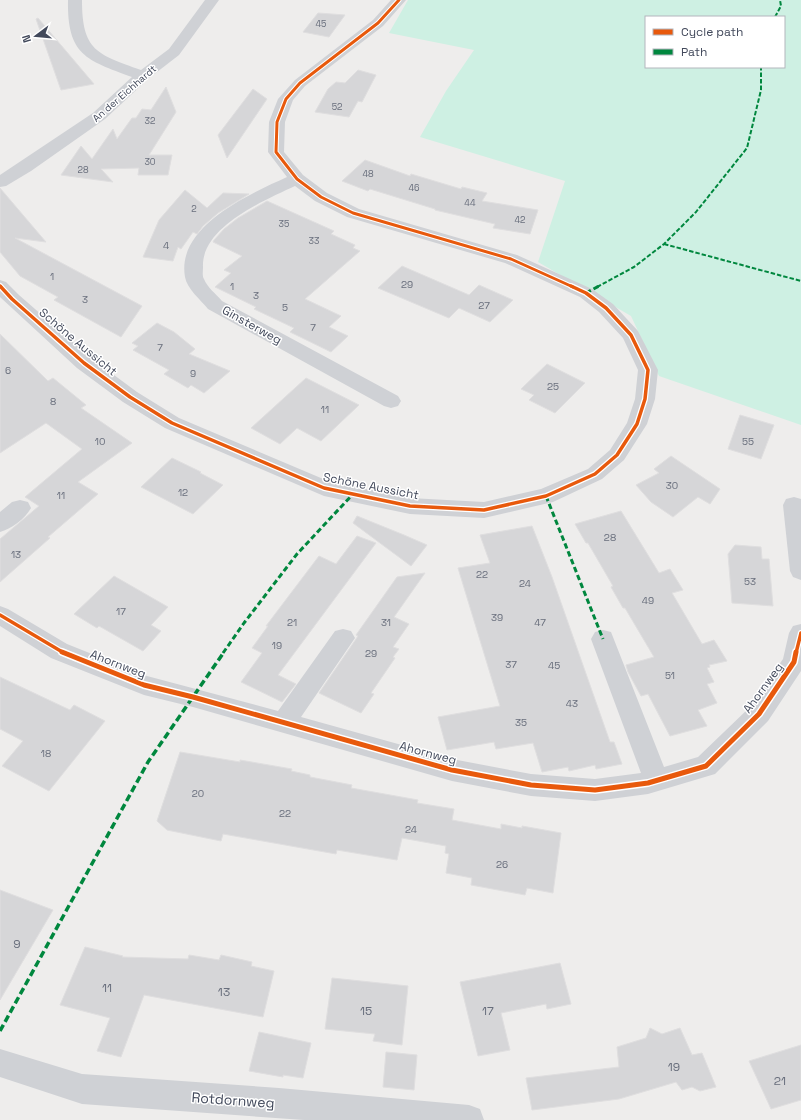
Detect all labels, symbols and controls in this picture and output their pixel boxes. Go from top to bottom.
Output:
north arrow [16,16,56,56]
legend [645,16,785,68]
house number: 45 [315,18,327,30]
text: Cycle path [681,24,743,40]
text: N [19,33,34,44]
text: Path [681,44,707,60]
street label: An der Eichhardt [90,62,159,125]
house number: 52 [332,101,342,113]
house number: 32 [145,115,155,127]
house number: 30 [144,156,156,168]
house number: 28 [77,164,89,176]
house number: 48 [362,168,374,180]
house number: 46 [408,182,420,194]
house number: 44 [464,197,476,209]
house number: 2 [191,203,197,215]
house number: 42 [514,214,526,226]
house number: 35 [279,218,289,230]
house number: 33 [309,235,319,247]
house number: 4 [163,239,169,252]
house number: 1 [50,270,54,283]
house number: 29 [401,278,413,291]
house number: 1 [230,280,234,293]
house number: 3 [253,289,259,302]
house number: 3 [82,293,88,306]
house number: 27 [478,299,490,312]
house number: 5 [282,301,288,314]
street label: Ginsterweg [219,302,285,348]
street label: Schöne Aussicht [36,305,120,379]
house number: 7 [310,321,316,334]
house number: 7 [157,341,163,354]
house number: 6 [5,364,11,377]
house number: 9 [190,367,196,380]
house number: 25 [547,380,559,393]
house number: 8 [50,395,56,408]
house number: 11 [321,403,329,416]
house number: 10 [95,435,105,448]
house number: 55 [742,435,754,448]
street label: Schöne Aussicht [322,469,420,503]
house number: 30 [666,479,678,492]
house number: 12 [178,486,188,499]
house number: 11 [57,489,65,502]
house number: 28 [604,531,616,544]
house number: 13 [11,548,21,561]
house number: 22 [476,568,488,581]
house number: 53 [744,575,756,588]
house number: 24 [519,577,531,590]
house number: 49 [642,594,654,607]
house number: 17 [116,605,126,618]
house number: 39 [491,611,503,624]
house number: 21 [287,616,297,629]
house number: 31 [381,616,391,629]
house number: 47 [534,616,546,629]
house number: 19 [272,639,282,652]
street label: Ahornweg [88,646,148,682]
house number: 29 [365,647,377,660]
house number: 37 [505,658,517,671]
house number: 45 [548,659,560,672]
street label: Ahornweg [739,660,787,716]
house number: 51 [665,669,675,682]
house number: 43 [566,697,578,710]
house number: 35 [515,716,527,729]
street label: Ahornweg [398,738,458,768]
house number: 18 [41,747,51,760]
house number: 20 [192,787,204,800]
house number: 22 [279,807,291,820]
house number: 24 [405,823,417,836]
house number: 26 [496,858,508,871]
house number: 9 [13,936,21,952]
house number: 11 [102,980,112,996]
house number: 13 [218,984,230,1000]
house number: 15 [360,1003,372,1019]
house number: 17 [482,1003,494,1019]
house number: 19 [668,1059,680,1075]
house number: 21 [774,1073,786,1089]
street label: Rotdornweg [191,1088,275,1112]

